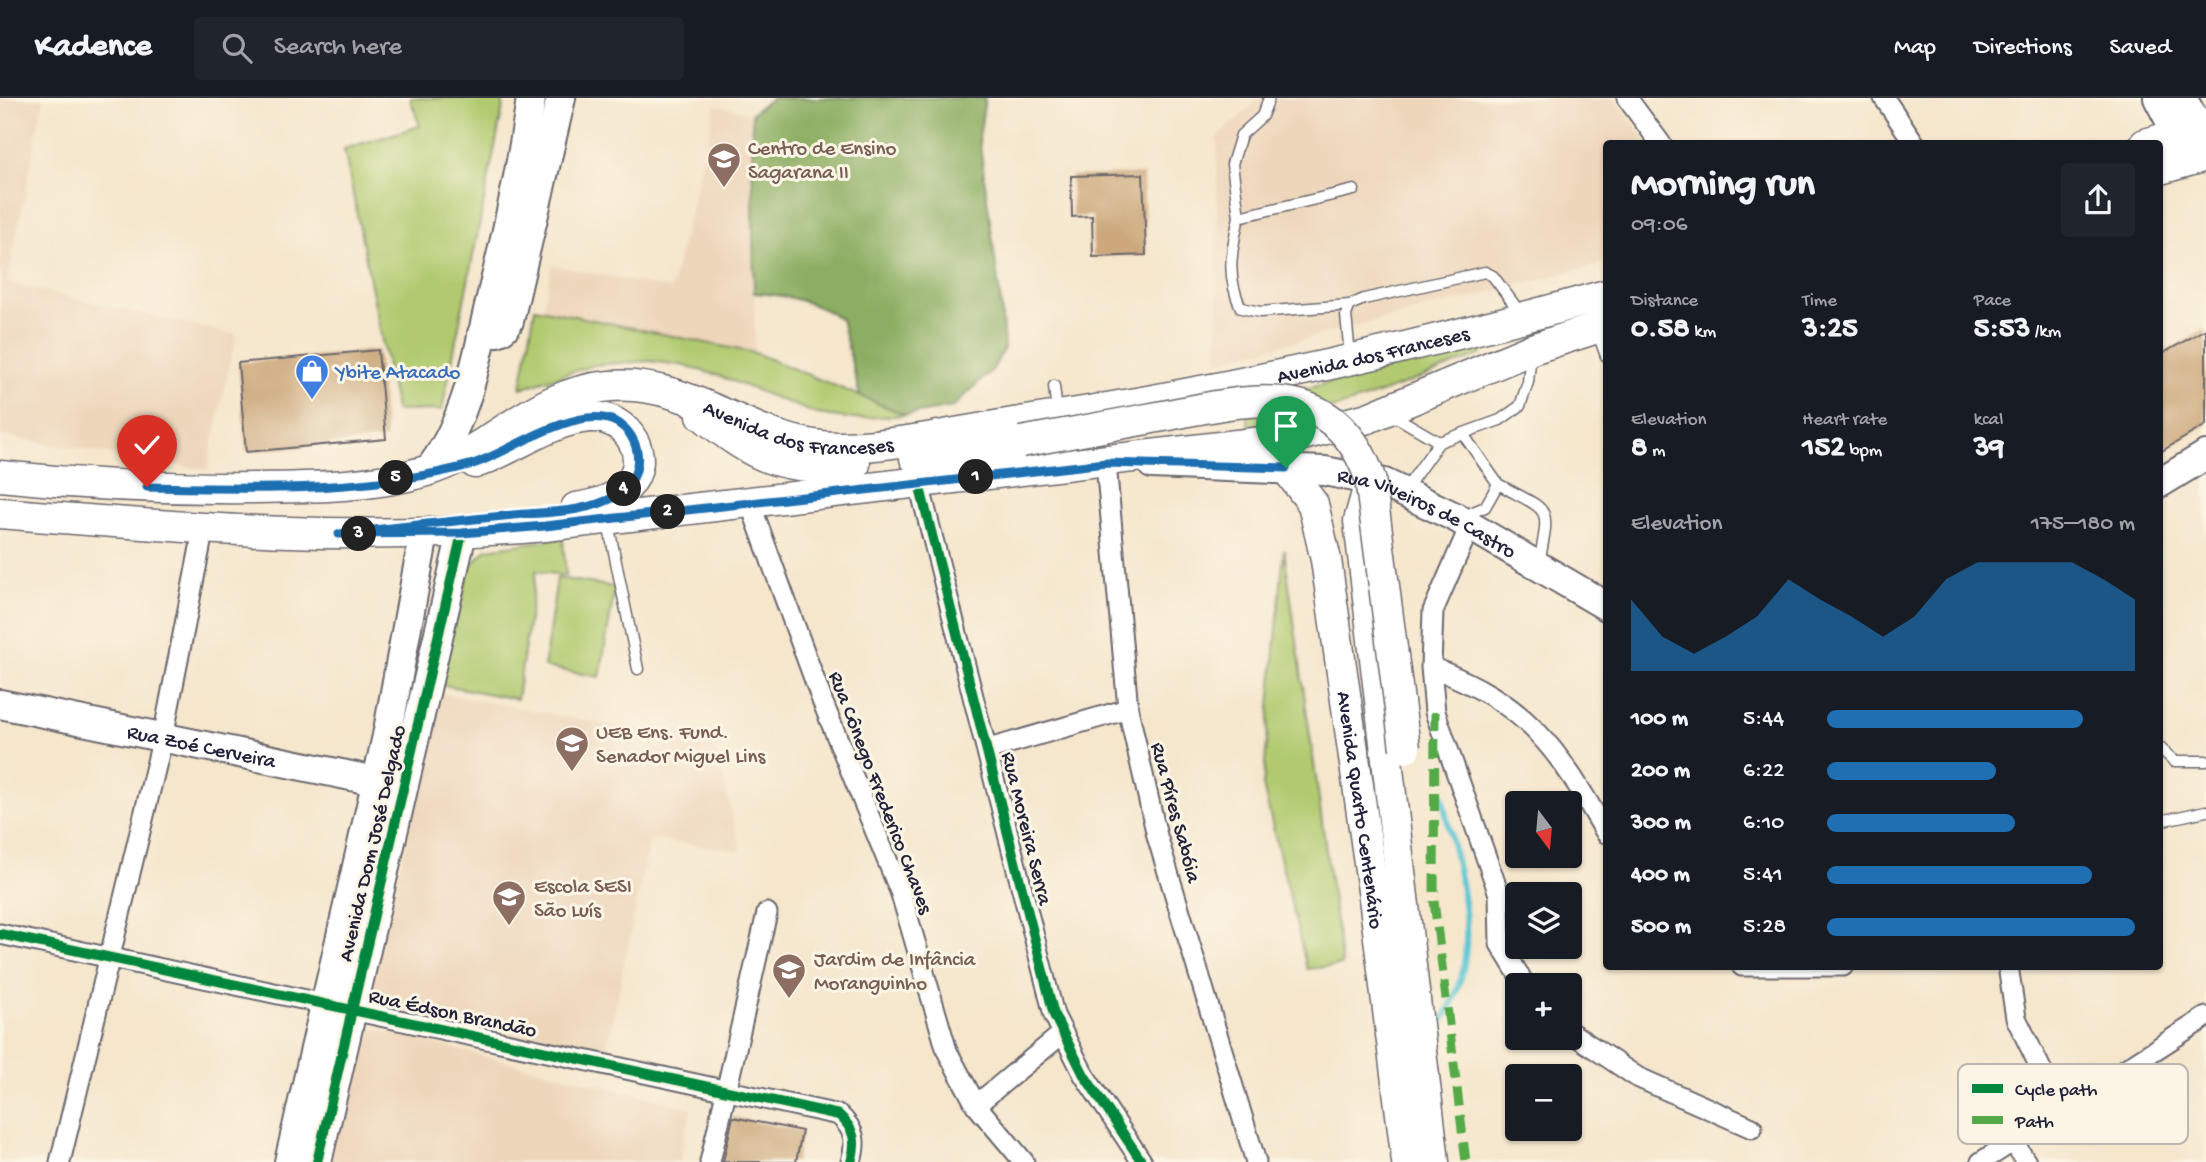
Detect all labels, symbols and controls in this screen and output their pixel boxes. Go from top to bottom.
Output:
search box [194,17,684,80]
text: Kadence [35,29,152,67]
icon: search [218,29,256,67]
text: Search here [274,33,402,64]
text: Map [1894,34,1936,63]
text: Directions [1974,34,2072,63]
text: Saved [2110,34,2171,63]
place label: Centro de Ensino Sagarana II [748,138,897,187]
school or university icon: Centro de Ensino Sagarana II [705,140,743,189]
button: share [2061,163,2135,237]
text: Morning run [1631,164,1815,208]
text: 09:06 [1631,212,1688,239]
text: Distance [1631,290,1698,313]
text: Time [1802,290,1837,313]
text: Pace [1974,290,2011,313]
text: 0.58 [1631,313,1690,348]
text: 3:25 [1802,313,1858,348]
text: 5:53 [1974,313,2030,348]
text: km [1690,321,1716,344]
text: /km [2030,321,2061,344]
street label: Avenida dos Franceses [1275,323,1473,391]
shop icon: Ybite Atacado [293,352,331,401]
place label: Ybite Atacado [334,362,460,387]
pin [1256,396,1316,468]
street label: Avenida dos Franceses [698,397,896,463]
icon: arrive [1267,407,1305,445]
text: Elevation [1631,409,1707,432]
text: Heart rate [1802,409,1887,432]
text: kcal [1974,409,2003,432]
pin [117,415,177,487]
icon: check [128,426,166,464]
text: 8 [1631,432,1647,467]
text: 152 [1802,432,1845,467]
text: 39 [1974,432,2004,467]
text: m [1647,440,1665,463]
text: bpm [1845,440,1882,463]
pin: 5 [378,460,414,496]
pin: 1 [958,460,993,494]
text: 1 [972,465,979,488]
street label: Rua Viveiros de Castro [1335,465,1520,566]
text: 5 [391,466,401,489]
pin: 4 [606,472,642,506]
text: 4 [619,477,628,500]
pin: 2 [650,494,686,530]
text: 2 [663,500,672,523]
text: Elevation [1631,511,1722,538]
text: 175–180 m [2031,511,2135,538]
pin: 3 [342,516,376,551]
text: 3 [354,522,363,545]
street label: Rua Cônego Frederico Chaves [821,668,937,919]
street label: Avenida Quarto Centenário [1329,690,1387,931]
text: 100 m [1631,706,1688,733]
text: 5:44 [1743,706,1784,733]
street label: Rua Zoé Cerveira [124,721,279,777]
place label: UEB Ens. Fund. Senador Miguel Lins [596,722,766,771]
street label: Avenida Dom José Delgado [335,723,414,964]
school or university icon: UEB Ens. Fund. Senador Miguel Lins [553,724,591,773]
street label: Rua Píres Sabóia [1143,740,1205,887]
street label: Rua Moreira Serra [993,750,1056,909]
text: 200 m [1631,758,1690,785]
text: 6:22 [1743,758,1784,785]
north arrow [1505,791,1582,868]
map controls [1505,791,1582,1141]
text: 300 m [1631,810,1691,837]
text: 6:10 [1743,810,1784,837]
text: 400 m [1631,862,1690,889]
text: 5:41 [1743,862,1783,889]
place label: Escola SESI São Luís [534,876,632,925]
school or university icon: Escola SESI São Luís [490,878,528,927]
button: layers [1505,882,1582,959]
text: 500 m [1631,914,1691,941]
text: 5:28 [1743,914,1786,941]
place label: Jardim de Infância Moranguinho [814,949,977,998]
school or university icon: Jardim de Infância Moranguinho [770,951,808,1000]
button: + [1505,973,1582,1050]
street label: Rua Édson Brandão [366,985,539,1045]
button: − [1505,1064,1582,1141]
legend [1958,1064,2188,1144]
text: Cycle path [2015,1080,2097,1103]
text: Path [2014,1112,2054,1135]

